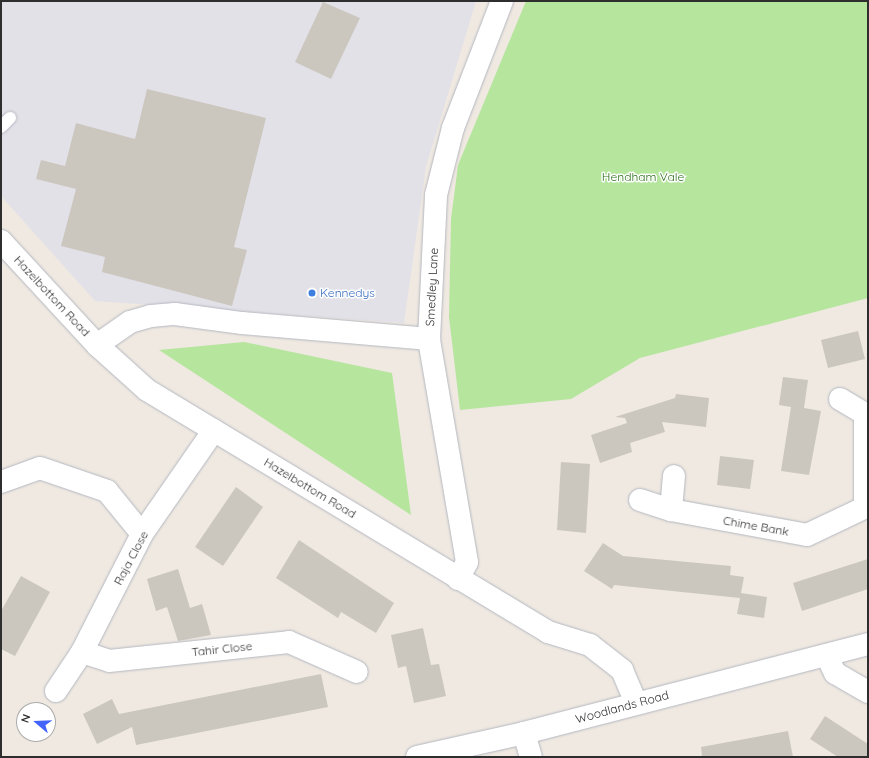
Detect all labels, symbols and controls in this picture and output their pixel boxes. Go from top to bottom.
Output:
park label: Hendham Vale [602,170,684,184]
street label: Smedley Lane [423,247,441,327]
street label: Hazelbottom Road [11,253,93,339]
place label: Kennedys [320,286,375,300]
marker: Kennedys [307,288,317,298]
street label: Hazelbottom Road [261,455,359,521]
street label: Chime Bank [722,513,790,539]
street label: Raja Close [111,528,151,588]
street label: Tahir Close [191,639,253,659]
street label: Woodlands Road [574,688,670,726]
north arrow [16,702,56,742]
text: N [18,712,34,725]

